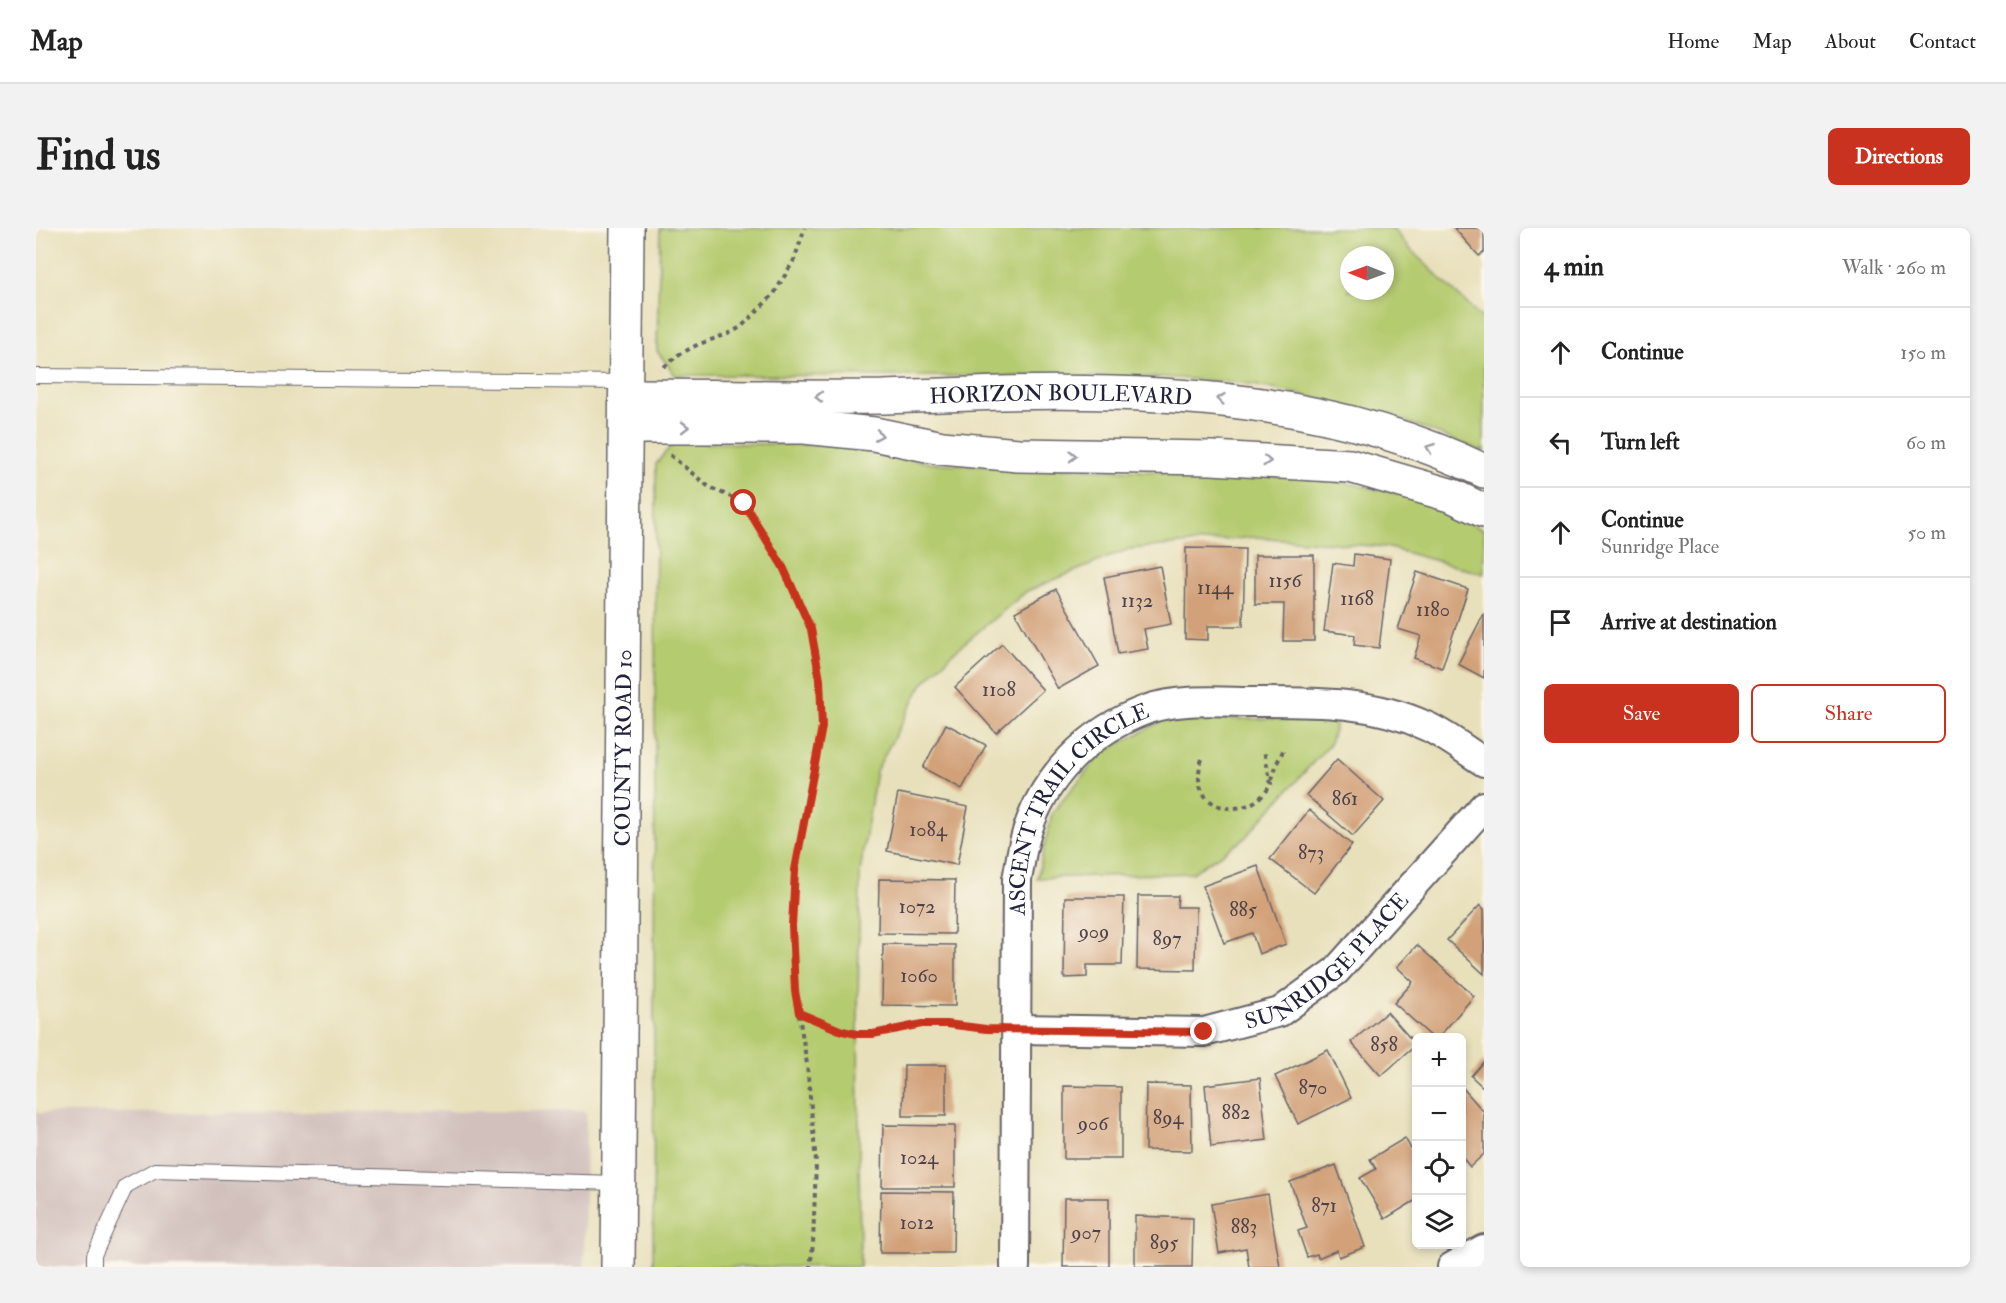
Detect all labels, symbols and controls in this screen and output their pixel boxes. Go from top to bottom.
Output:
text: Map [30,24,83,59]
text: Home [1667,28,1719,55]
text: Map [1752,28,1792,55]
text: About [1825,28,1876,55]
text: Contact [1909,28,1976,55]
button: Directions [1828,128,1970,185]
text: Find us [36,130,160,182]
north arrow [1340,246,1394,300]
text: 4 min [1544,251,1604,283]
text: Walk · 260 m [1842,255,1946,280]
icon: ahead [1544,336,1577,369]
text: Continue [1601,338,1684,366]
text: 150 m [1900,340,1946,365]
street label: HORIZON BOULEVARD [929,379,1193,412]
one-way arrow [814,391,823,403]
one-way arrow [1216,394,1225,406]
one-way arrow [680,421,689,434]
icon: left [1544,426,1577,459]
one-way arrow [874,428,884,441]
text: Turn left [1601,428,1680,456]
text: 60 m [1906,430,1946,455]
one-way arrow [1425,443,1436,456]
one-way arrow [1068,450,1077,462]
one-way arrow [1263,455,1272,468]
route start [730,489,756,515]
text: Continue [1601,506,1684,534]
icon: ahead [1544,516,1577,549]
text: 50 m [1907,520,1946,545]
text: Sunridge Place [1601,534,1719,559]
house number: 1156 [1268,568,1302,593]
house number: 1144 [1197,575,1234,600]
house number: 1168 [1340,586,1374,611]
house number: 1132 [1121,588,1153,613]
house number: 1180 [1416,597,1450,622]
icon: arrive [1544,606,1577,639]
text: Arrive at destination [1601,608,1777,636]
street label: COUNTY ROAD 10 [609,649,638,847]
house number: 1108 [982,677,1016,702]
button: Save [1544,684,1739,743]
button: Share [1751,684,1946,743]
street label: ASCENT TRAIL CIRCLE [1004,697,1153,917]
house number: 861 [1332,786,1358,811]
house number: 1084 [909,817,948,842]
house number: 873 [1298,840,1324,865]
street label: SUNRIDGE PLACE [1242,887,1415,1036]
house number: 1072 [899,894,935,919]
house number: 885 [1229,897,1257,922]
house number: 909 [1077,919,1109,944]
house number: 897 [1153,926,1181,951]
house number: 1060 [900,963,938,988]
route end [1190,1018,1216,1044]
house number: 858 [1370,1032,1398,1057]
map controls [1412,1033,1466,1249]
button: + [1412,1033,1466,1087]
house number: 870 [1299,1075,1327,1100]
button: − [1412,1087,1466,1141]
house number: 882 [1222,1100,1250,1125]
house number: 894 [1153,1105,1184,1130]
house number: 906 [1076,1111,1109,1136]
button: locate [1412,1141,1466,1195]
house number: 1024 [900,1145,939,1170]
house number: 871 [1311,1193,1337,1218]
button: layers [1412,1195,1466,1249]
house number: 1012 [900,1210,934,1235]
house number: 883 [1231,1214,1257,1239]
house number: 907 [1069,1220,1101,1245]
house number: 895 [1150,1230,1178,1255]

